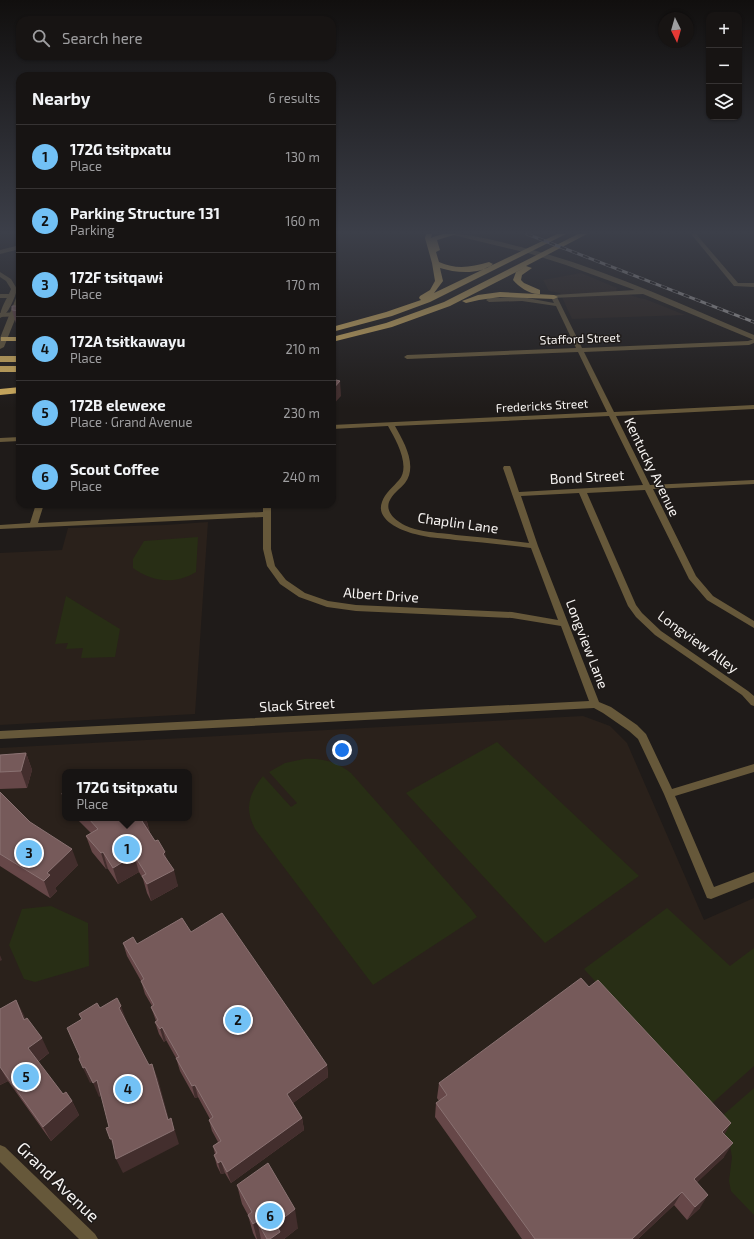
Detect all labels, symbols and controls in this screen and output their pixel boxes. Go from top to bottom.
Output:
north arrow [658,12,694,48]
map controls [706,12,742,120]
button: + [706,12,742,48]
search box [16,16,336,60]
icon: search [30,27,52,49]
text: Search here [62,29,143,47]
button: − [706,48,742,84]
button: layers [706,84,742,120]
text: Nearby [32,88,90,108]
text: 6 results [268,90,320,106]
text: 172G tsɨtpxatu [70,140,171,158]
text: 1 [42,149,48,165]
text: 130 m [285,149,320,165]
text: Place [70,158,102,174]
text: Parking Structure 131 [70,204,220,222]
text: 2 [41,213,49,229]
text: 160 m [285,213,320,229]
text: Parking [70,222,115,238]
text: 172F tsɨtqawɨ [70,268,163,286]
text: 3 [41,277,49,293]
text: 170 m [286,277,320,293]
text: Place [70,286,102,302]
street label: Stafford Street [539,330,621,346]
text: 172A tsɨtkawayu [70,332,185,350]
text: 4 [41,341,49,357]
text: 210 m [285,341,320,357]
text: Place [70,350,102,366]
text: 172B elewexe [70,396,166,414]
street label: Fredericks Street [495,396,589,414]
text: 5 [41,405,49,421]
text: 230 m [283,405,320,421]
text: Place · Grand Avenue [70,414,192,430]
street label: Kentucky Avenue [621,415,684,519]
text: Scout Coffee [70,460,159,478]
street label: Bond Street [549,466,625,487]
text: 6 [41,469,49,485]
text: 240 m [283,469,320,485]
text: Place [70,478,102,494]
street label: Chaplin Lane [417,508,500,537]
street label: Albert Drive [343,583,419,606]
street label: Longview Lane [563,597,612,691]
street label: Longview Alley [655,607,742,677]
street label: Slack Street [259,694,335,715]
your location [332,740,352,760]
popup [62,769,192,821]
text: 172G tsɨtpxatu [76,778,178,796]
text: Place [76,796,108,812]
pin: 1 [114,834,140,864]
pin: 3 [16,838,42,868]
pin: 2 [225,1005,251,1035]
pin: 5 [13,1062,39,1092]
pin: 4 [115,1074,141,1104]
street label: Grand Avenue [13,1137,104,1226]
pin: 6 [257,1201,283,1231]

